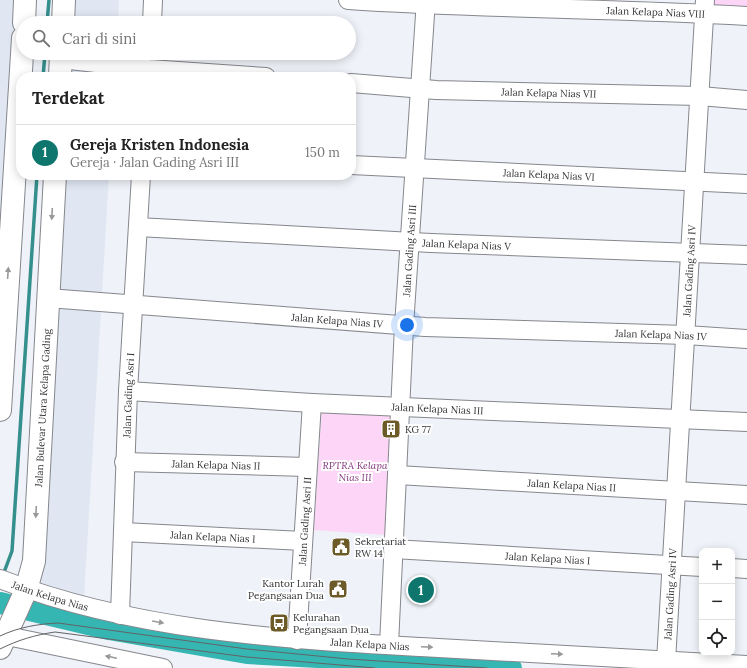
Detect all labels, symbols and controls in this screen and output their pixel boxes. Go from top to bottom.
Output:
street label: Jalan Kelapa Nias VIII [605,4,705,20]
search box [16,16,356,60]
icon: search [30,27,52,49]
text: Cari di sini [62,29,137,48]
street label: Jalan Kelapa Nias VII [500,85,596,100]
text: Terdekat [32,87,105,109]
text: Gereja Kristen Indonesia [70,135,249,154]
text: 1 [42,144,48,161]
text: 150 m [305,144,340,161]
text: Gereja · Jalan Gading Asri III [70,154,239,171]
street label: Jalan Kelapa Nias VI [502,166,595,183]
street label: Jalan Gading Asri III [399,204,419,298]
one-way arrow [49,208,56,220]
street label: Jalan Gading Asri IV [680,224,698,318]
street label: Jalan Kelapa Nias V [421,236,512,253]
one-way arrow [5,267,12,279]
street label: Jalan Kelapa Nias IV [290,310,384,330]
your location [397,315,417,335]
street label: Jalan Kelapa Nias IV [614,326,708,343]
street label: Jalan Bulevar Utara Kelapa Gading [31,328,53,488]
street label: Jalan Gading Asri I [120,352,137,439]
street label: Jalan Kelapa Nias III [390,400,484,417]
building icon: KG 77 [380,418,402,440]
place label: KG 77 [405,423,431,436]
street label: Jalan Kelapa Nias II [170,457,261,472]
park label: RPTRA Kelapa Nias III [323,459,388,484]
street label: Jalan Kelapa Nias II [526,476,616,494]
street label: Jalan Gading Asri II [295,477,314,567]
one-way arrow [33,505,40,518]
street label: Jalan Kelapa Nias I [169,528,256,545]
place label: Sekretariat RW 14 [355,535,406,560]
public building icon: Sekretariat RW 14 [330,536,352,558]
street label: Jalan Gading Asri IV [661,547,679,641]
map controls [699,548,735,656]
button: + [699,548,735,584]
street label: Jalan Kelapa Nias I [504,549,591,567]
pin: 1 [408,575,434,605]
street label: Jalan Kelapa Nias [9,577,90,613]
place label: Kantor Lurah Pegangsaan Dua [248,577,324,602]
public building icon: Kantor Lurah Pegangsaan Dua [327,578,349,600]
button: − [699,584,735,620]
place label: Kelurahan Pegangsaan Dua [293,611,369,636]
bus stop icon: Kelurahan Pegangsaan Dua [268,612,290,634]
one-way arrow [152,619,164,625]
button: locate [699,620,735,656]
street label: Jalan Kelapa Nias [329,635,410,653]
one-way arrow [421,644,433,651]
one-way arrow [551,651,563,658]
one-way arrow [105,654,117,660]

